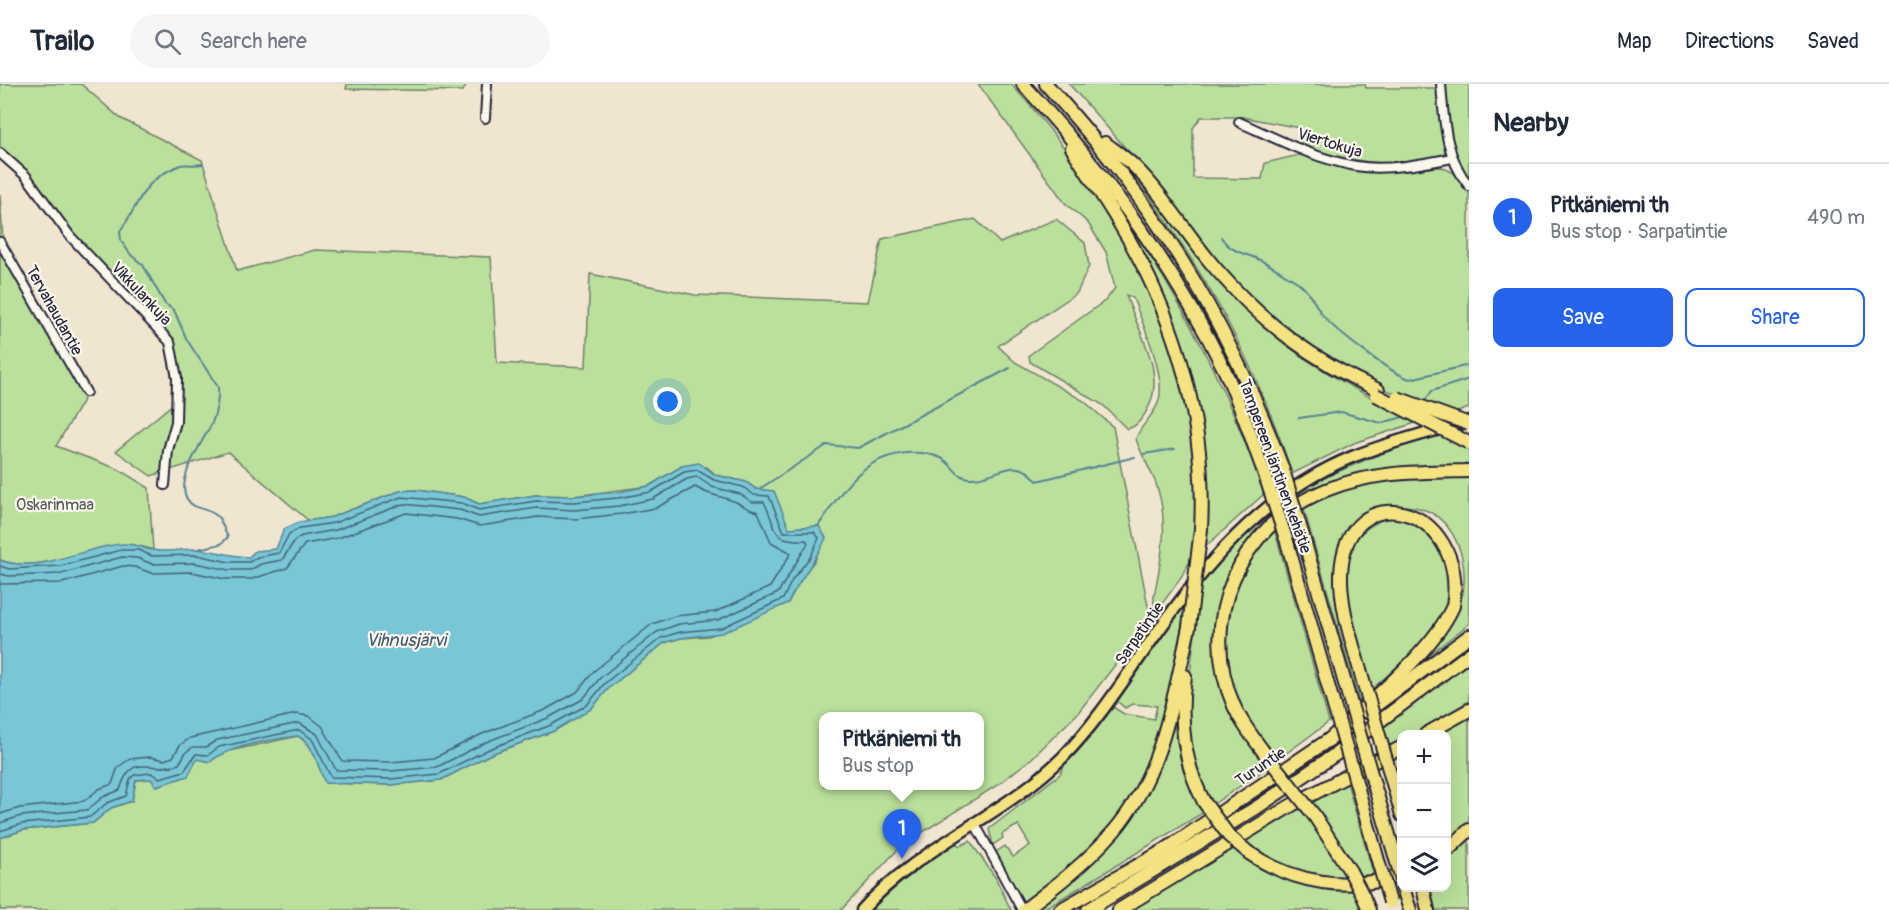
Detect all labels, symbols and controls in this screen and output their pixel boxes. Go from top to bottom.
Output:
search box [130,14,550,68]
text: Trailo [30,24,94,59]
icon: search [151,25,184,58]
text: Search here [199,27,307,55]
text: Map [1617,28,1652,55]
text: Directions [1685,28,1774,55]
text: Saved [1807,28,1859,55]
text: Nearby [1493,107,1569,139]
street label: Viertokuja [1295,124,1365,162]
text: Pitkäniemi th [1550,191,1669,219]
text: 1 [1509,205,1516,230]
text: 490 m [1807,205,1865,230]
text: Bus stop · Sarpatintie [1550,219,1727,244]
street label: Vikkulankuja [107,258,176,330]
street label: Tervahaudantie [21,262,87,359]
button: Save [1493,288,1673,347]
button: Share [1685,288,1865,347]
street label: Tampereen läntinen kehätie [1234,377,1316,556]
your location [653,387,682,416]
park label: Oskarinmaa [16,495,94,515]
street label: Sarpatintie [1111,598,1169,669]
water label: Vihnusjärvi [366,629,449,652]
popup [819,712,984,790]
text: Pitkäniemi th [842,725,961,753]
map controls [1397,730,1451,892]
button: + [1397,730,1451,784]
street label: Turuntie [1232,743,1290,791]
text: Bus stop [842,753,914,778]
button: − [1397,784,1451,838]
pin: 1 [882,810,922,859]
button: layers [1397,838,1451,892]

